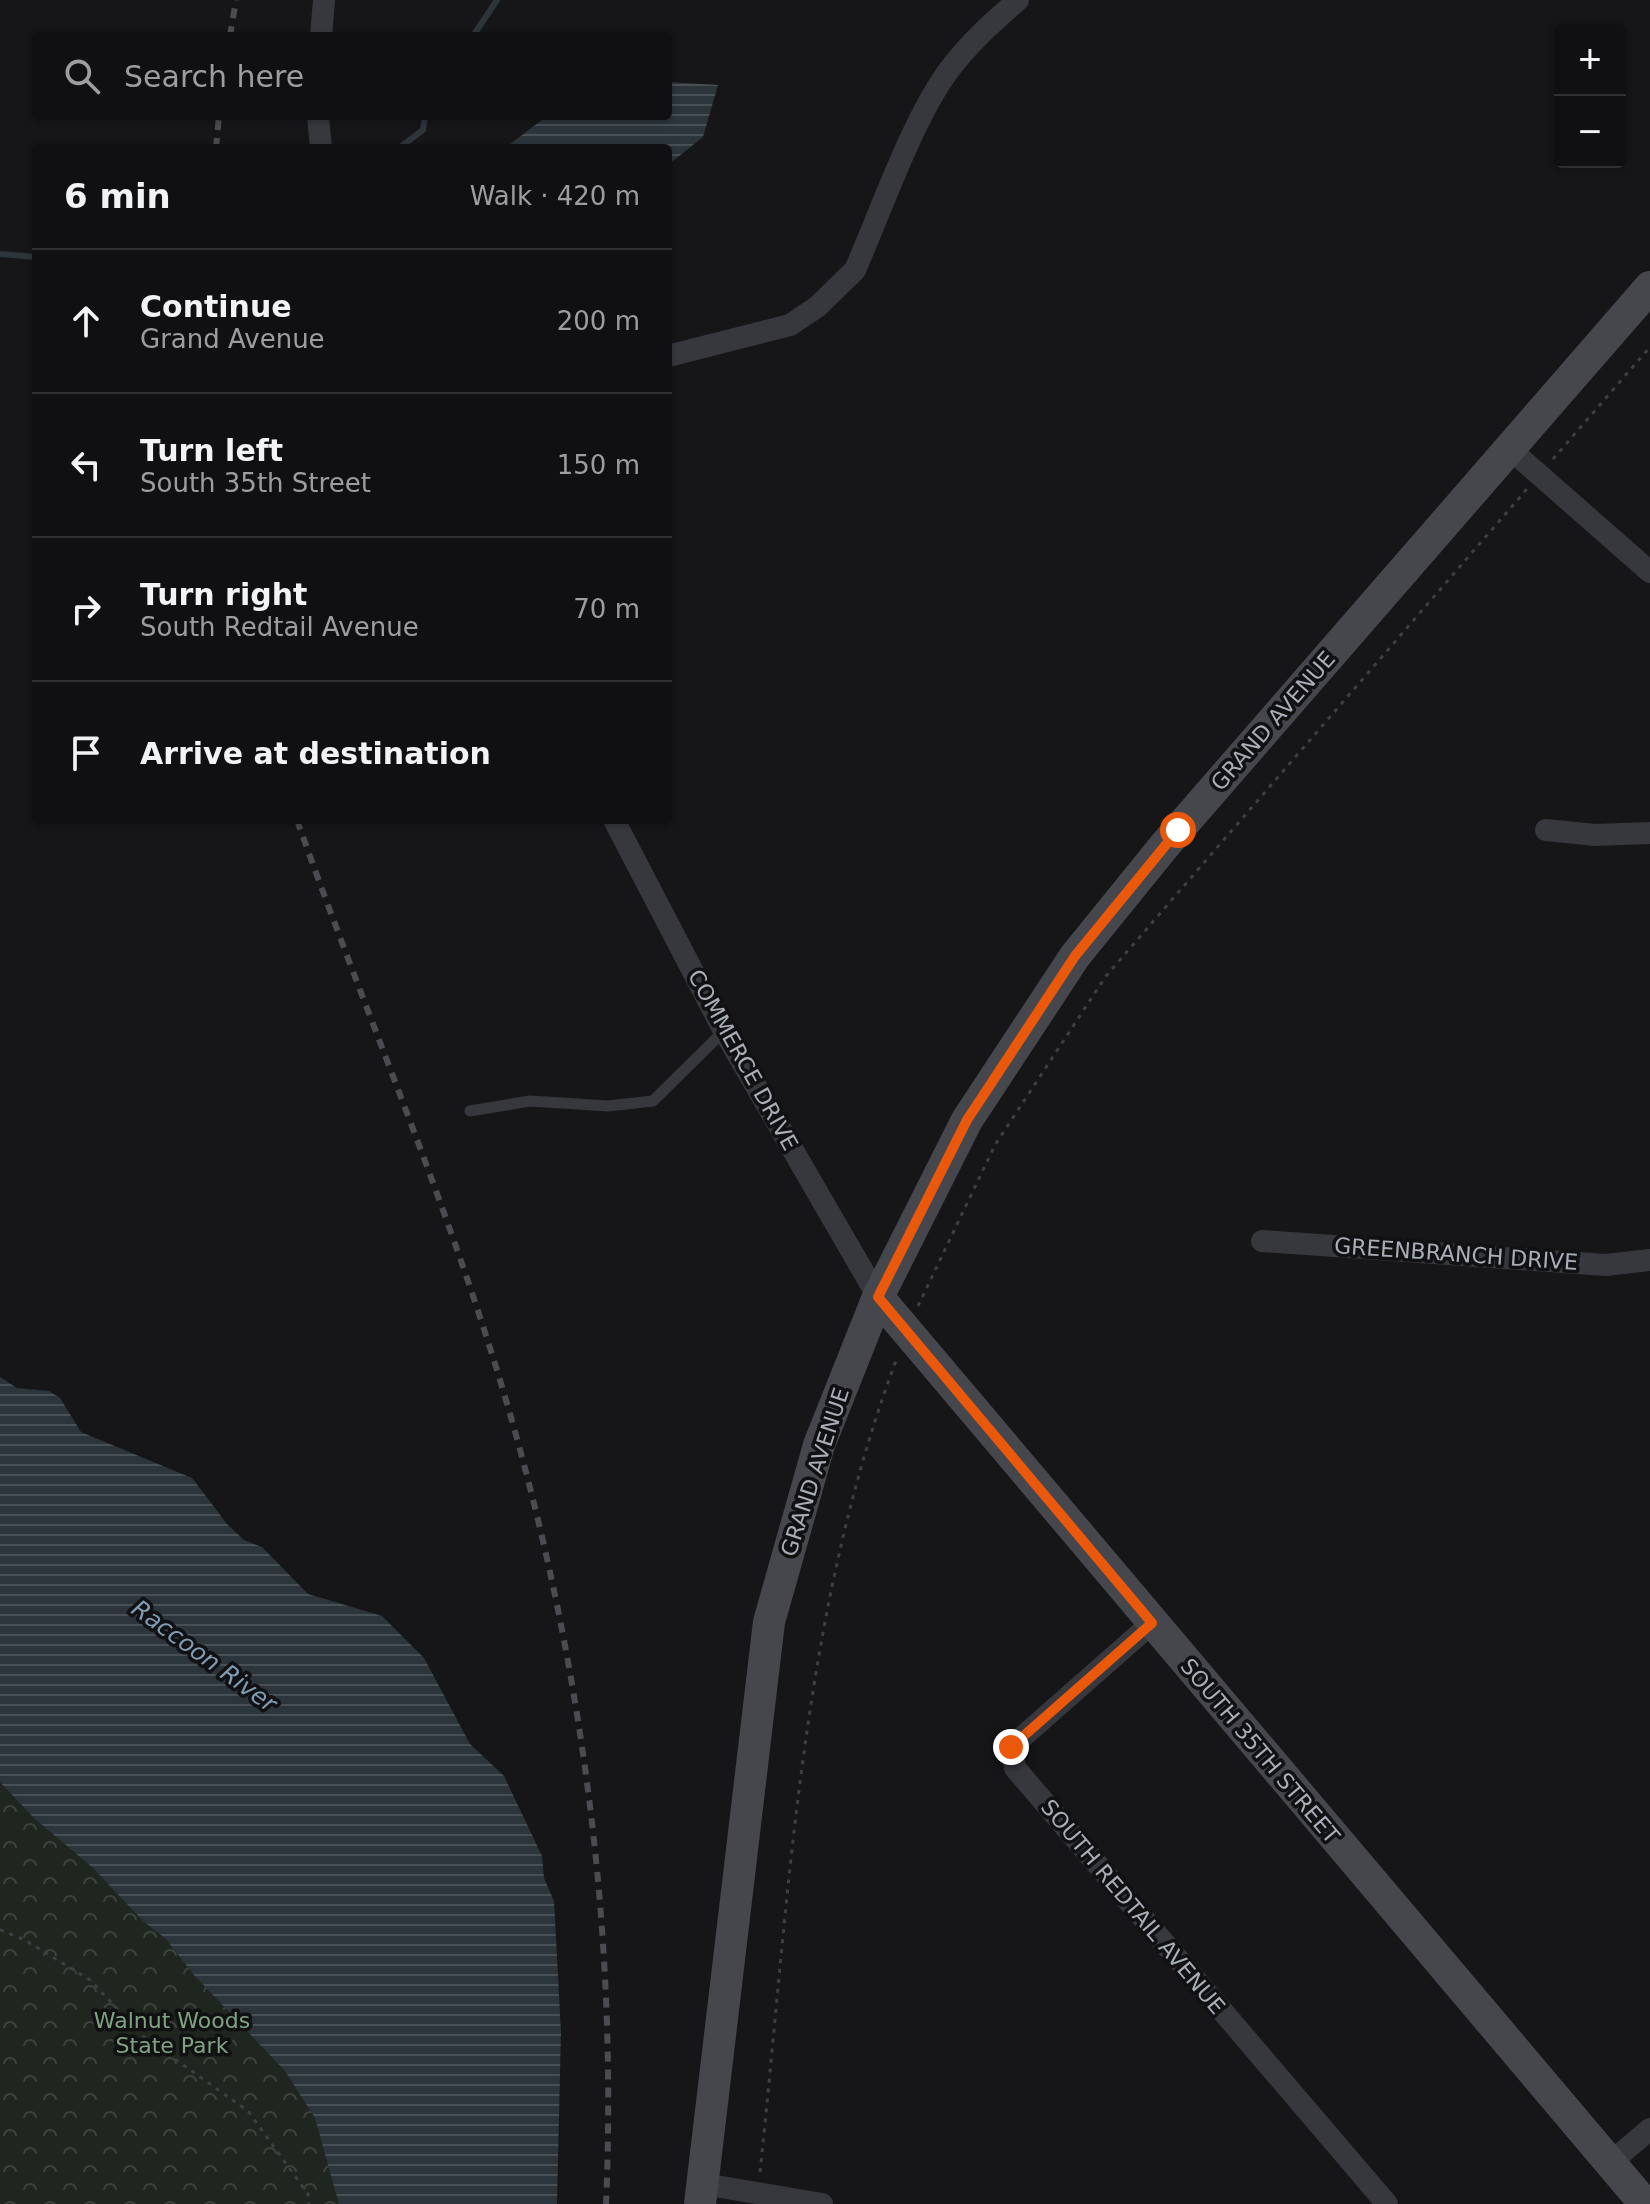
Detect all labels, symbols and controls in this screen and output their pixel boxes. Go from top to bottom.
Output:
map controls [1554,24,1626,168]
button: + [1554,24,1626,96]
search box [32,32,672,120]
icon: search [60,54,104,98]
text: Search here [124,59,304,94]
button: − [1554,96,1626,168]
text: 6 min [64,176,171,216]
text: Walk · 420 m [470,181,640,211]
text: Continue [140,289,292,324]
icon: ahead [64,299,108,343]
text: 200 m [557,306,640,336]
text: Grand Avenue [140,324,325,354]
text: Turn left [140,433,283,468]
icon: left [64,443,108,487]
text: 150 m [557,450,640,480]
text: South 35th Street [140,468,371,498]
text: Turn right [140,577,307,612]
icon: right [64,587,108,631]
text: 70 m [573,594,640,624]
text: South Redtail Avenue [140,612,419,642]
street label: GRAND AVENUE [1206,646,1340,796]
icon: arrive [64,731,108,775]
text: Arrive at destination [140,736,491,771]
route start [1160,812,1196,848]
street label: COMMERCE DRIVE [683,965,803,1155]
street label: GREENBRANCH DRIVE [1333,1233,1579,1275]
street label: GRAND AVENUE [776,1384,854,1560]
water label: Raccoon River [126,1594,284,1719]
street label: SOUTH 35TH STREET [1175,1654,1345,1849]
route end [993,1729,1029,1765]
street label: SOUTH REDTAIL AVENUE [1036,1795,1230,2019]
park label: Walnut Woods State Park [94,2008,250,2058]

